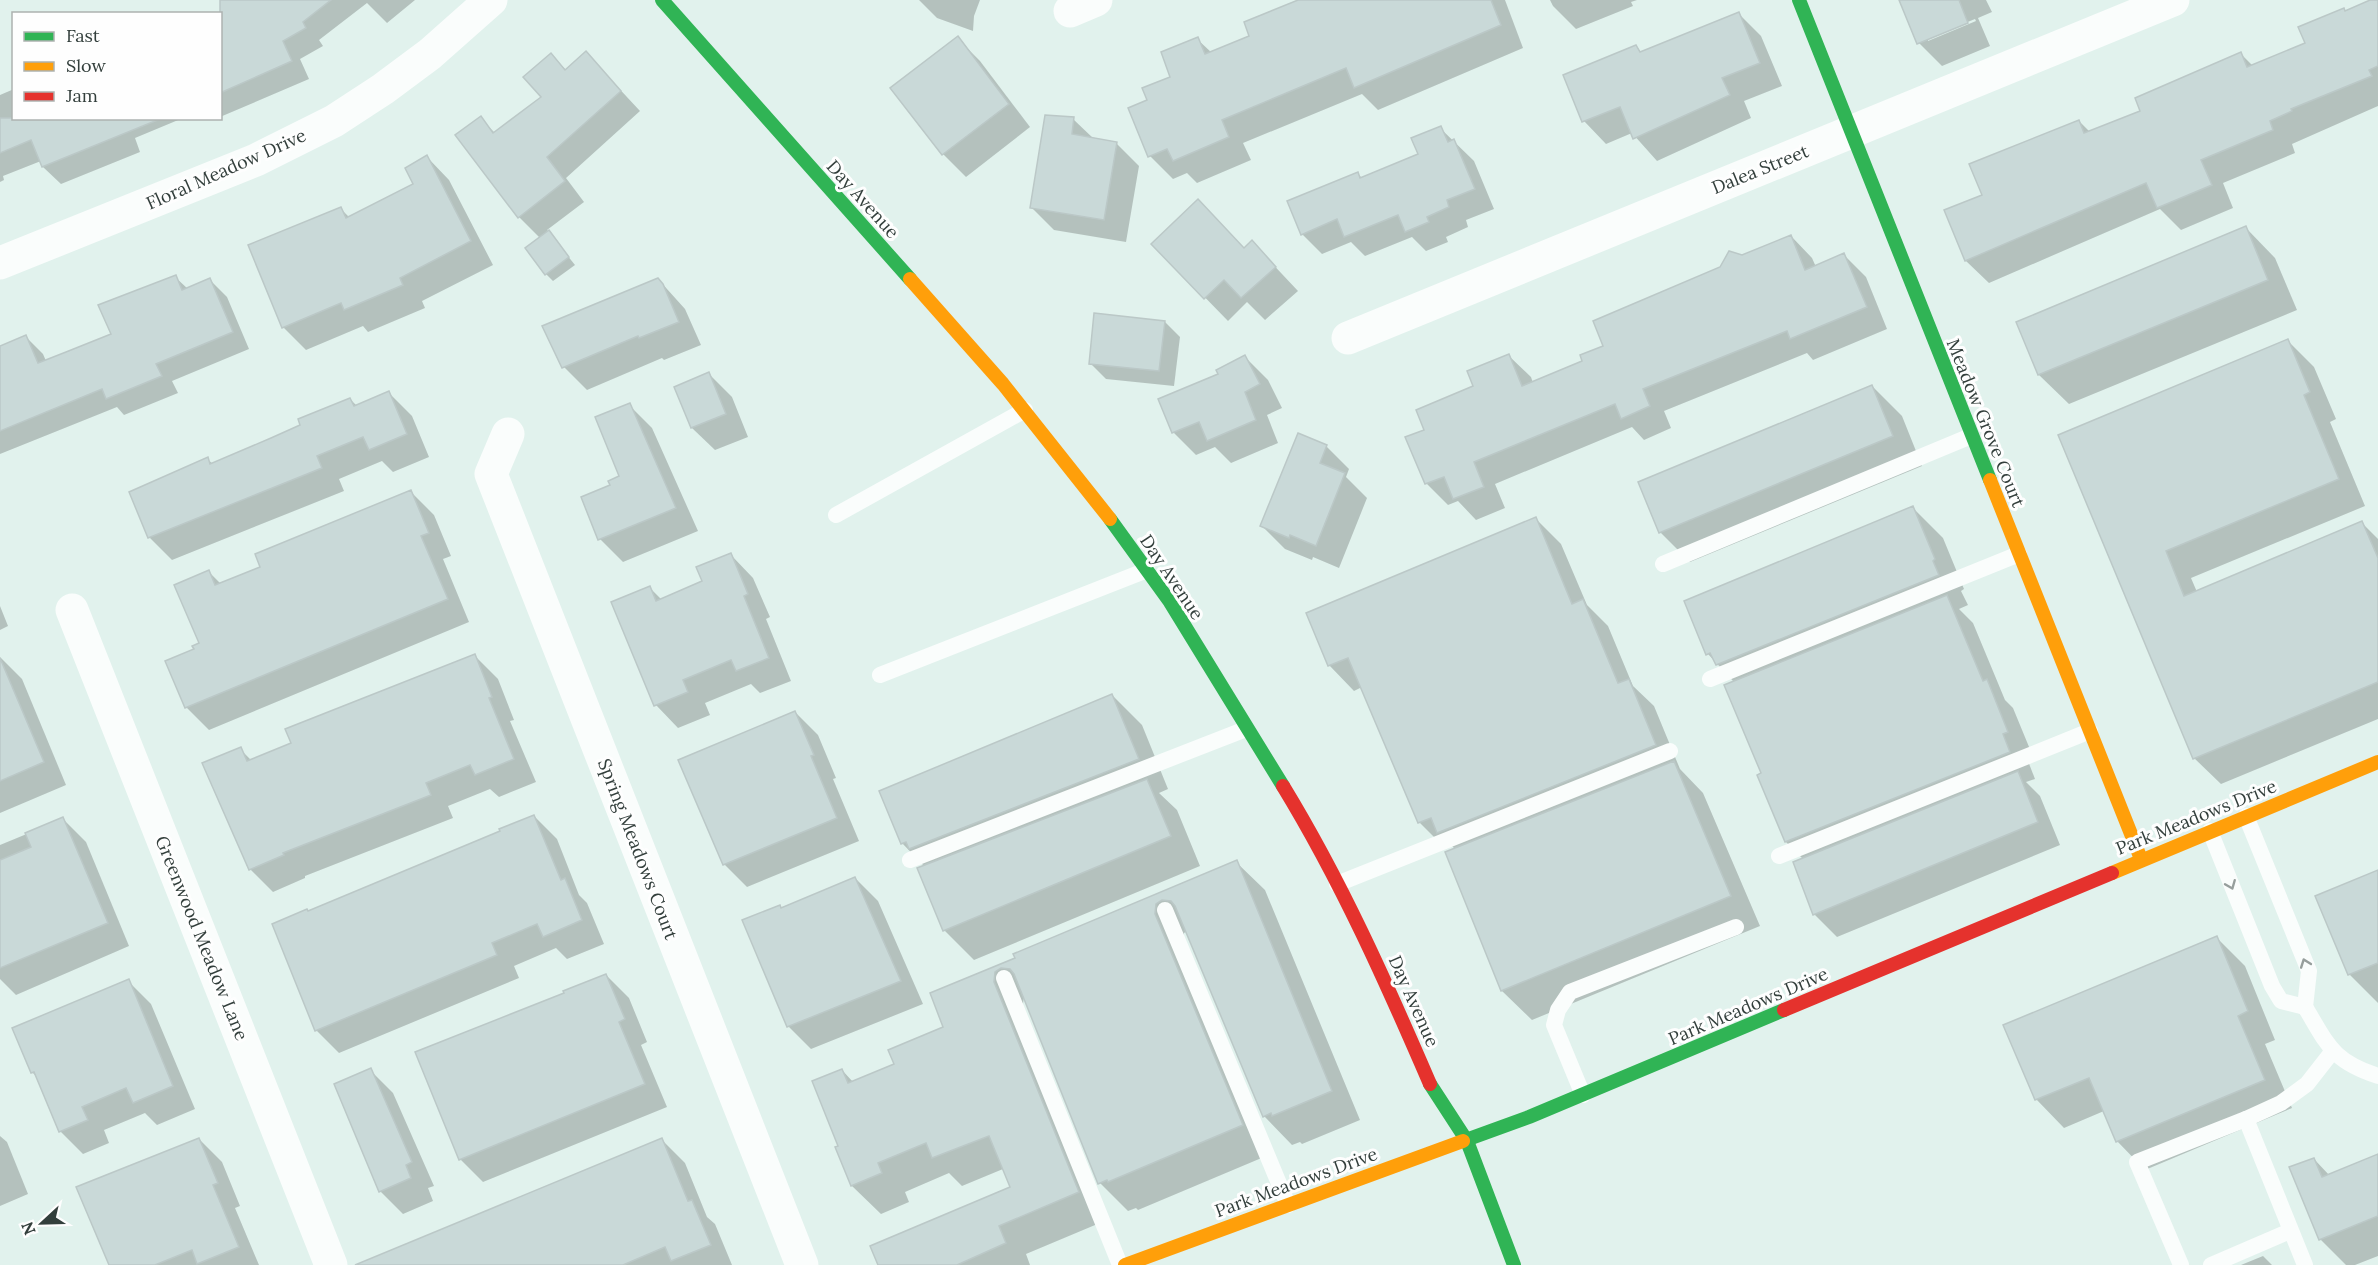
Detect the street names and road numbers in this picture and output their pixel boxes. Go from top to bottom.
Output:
street label: Floral Meadow Drive [142,123,310,215]
street label: Dalea Street [1708,139,1812,199]
street label: Day Avenue [822,155,904,243]
street label: Meadow Grove Court [1942,335,2030,511]
street label: Day Avenue [1135,530,1209,624]
street label: Spring Meadows Court [593,755,683,943]
street label: Park Meadows Drive [2112,774,2280,860]
street label: Greenwood Meadow Lane [150,832,254,1044]
street label: Day Avenue [1384,952,1444,1051]
street label: Park Meadows Drive [1665,962,1832,1050]
street label: Park Meadows Drive [1212,1142,1381,1222]

